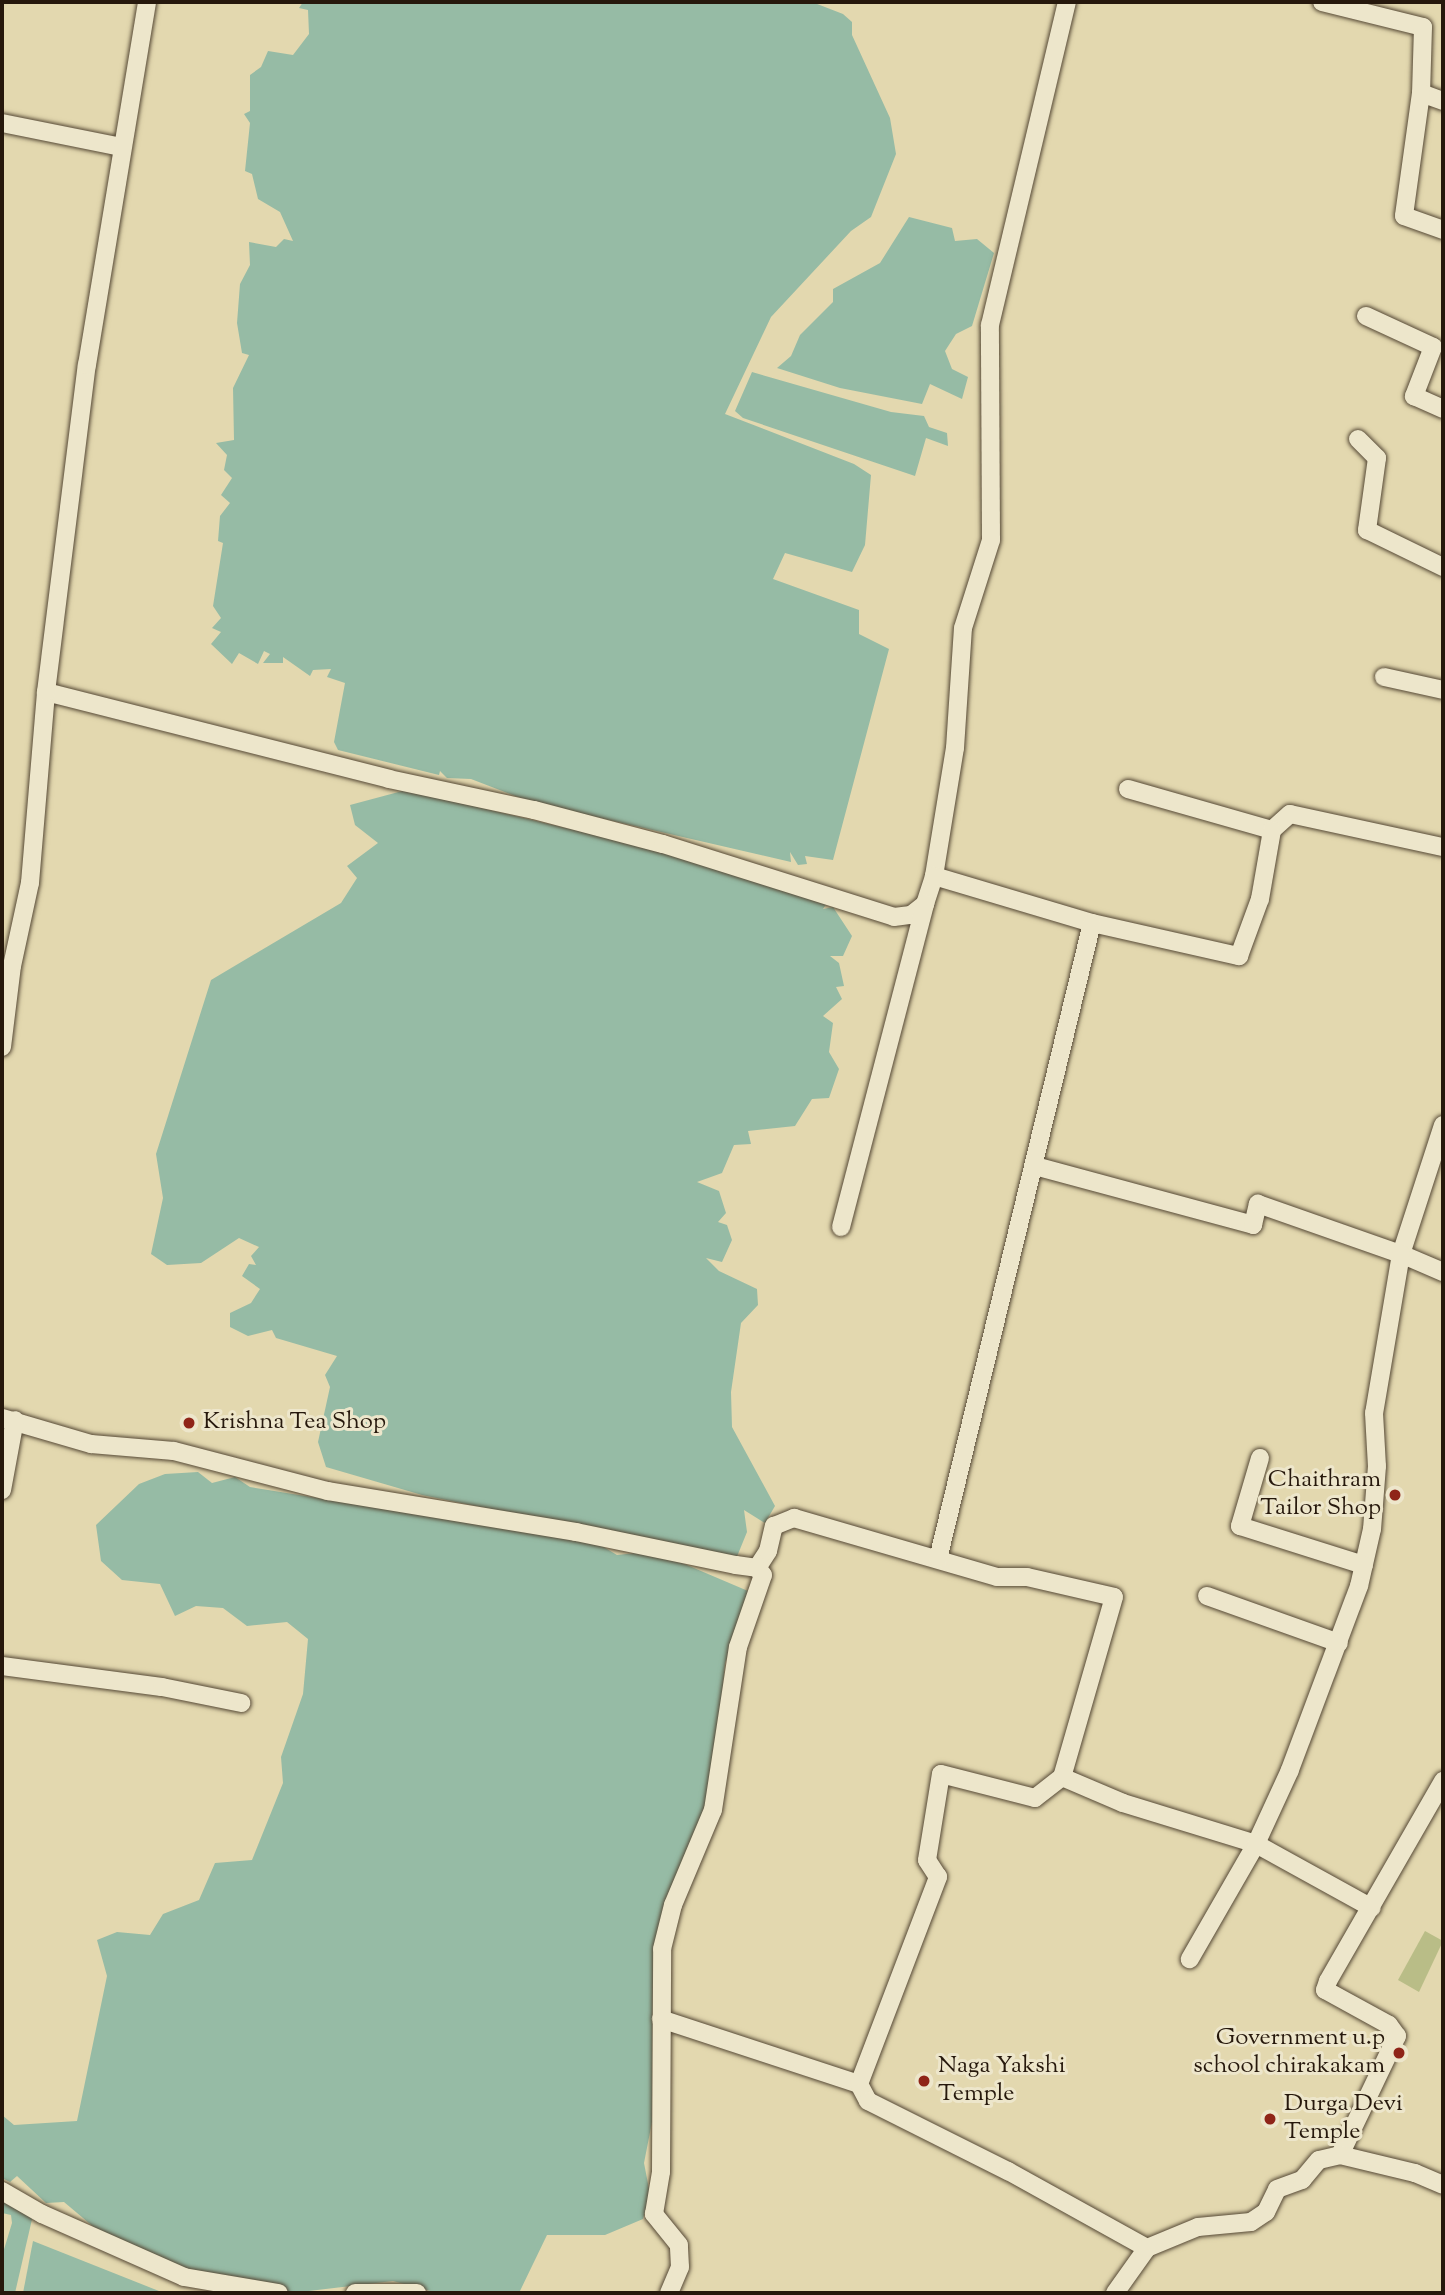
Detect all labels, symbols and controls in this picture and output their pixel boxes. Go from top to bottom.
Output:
place label: Krishna Tea Shop [203,1409,386,1437]
marker: Krishna Tea Shop [181,1415,197,1431]
place label: Chaithram Tailor Shop [1260,1467,1381,1523]
marker: Chaithram Tailor Shop [1387,1487,1403,1503]
place label: Government u.p school chirakakam [1193,2025,1385,2081]
marker: Government u.p school chirakakam [1391,2045,1407,2061]
place label: Naga Yakshi Temple [938,2053,1066,2109]
marker: Naga Yakshi Temple [916,2073,932,2089]
place label: Durga Devi Temple [1284,2091,1403,2147]
marker: Durga Devi Temple [1262,2111,1278,2127]

